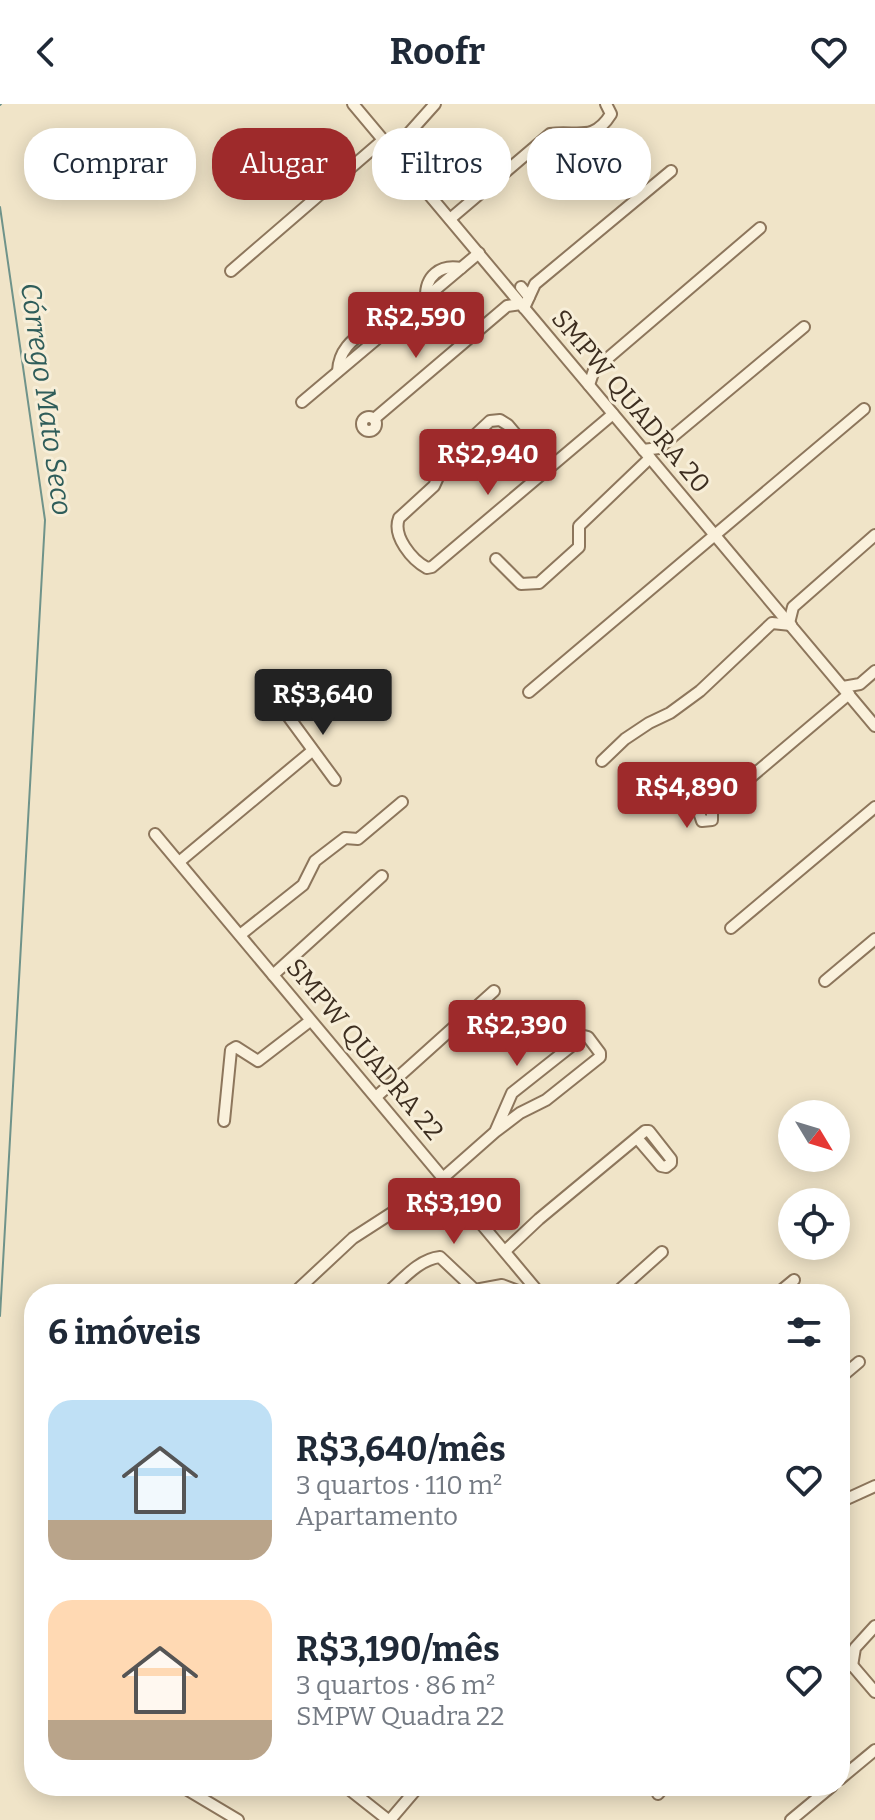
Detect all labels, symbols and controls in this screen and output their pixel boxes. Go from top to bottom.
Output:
icon: back [24,30,68,74]
text: Roofr [390,30,485,74]
icon: heart [807,30,851,74]
chip: Comprar [24,128,196,200]
chip: Alugar [212,128,356,200]
chip: Filtros [372,128,511,200]
chip: Novo [527,128,651,200]
water label: Córrego Mato Seco [14,281,79,517]
pin: R$2,590 [342,292,490,360]
text: R$2,590 [366,302,466,333]
street label: SMPW QUADRA 20 [545,303,716,499]
pin: R$2,940 [414,429,562,497]
text: R$2,940 [437,439,539,470]
pin: R$3,640 [249,669,397,737]
text: R$3,640 [273,679,373,710]
pin: R$4,890 [613,762,761,830]
text: R$4,890 [636,772,738,803]
street label: SMPW QUADRA 22 [280,952,450,1146]
pin: R$2,390 [443,1000,591,1068]
text: R$2,390 [467,1010,567,1041]
north arrow [778,1100,850,1172]
map controls [778,1100,850,1260]
pin: R$3,190 [380,1178,528,1246]
text: R$3,190 [406,1188,502,1219]
button: locate [778,1188,850,1260]
icon: filters [782,1310,826,1354]
text: 6 imóveis [48,1312,201,1353]
text: R$3,640/mês [296,1429,506,1470]
icon: home [112,1432,208,1528]
icon: heart [782,1458,826,1502]
text: 3 quartos · 110 m² [296,1470,502,1501]
text: Apartamento [296,1501,458,1532]
text: R$3,190/mês [296,1629,500,1670]
icon: home [112,1632,208,1728]
icon: heart [782,1658,826,1702]
text: 3 quartos · 86 m² [296,1670,495,1701]
text: SMPW Quadra 22 [296,1701,504,1732]

